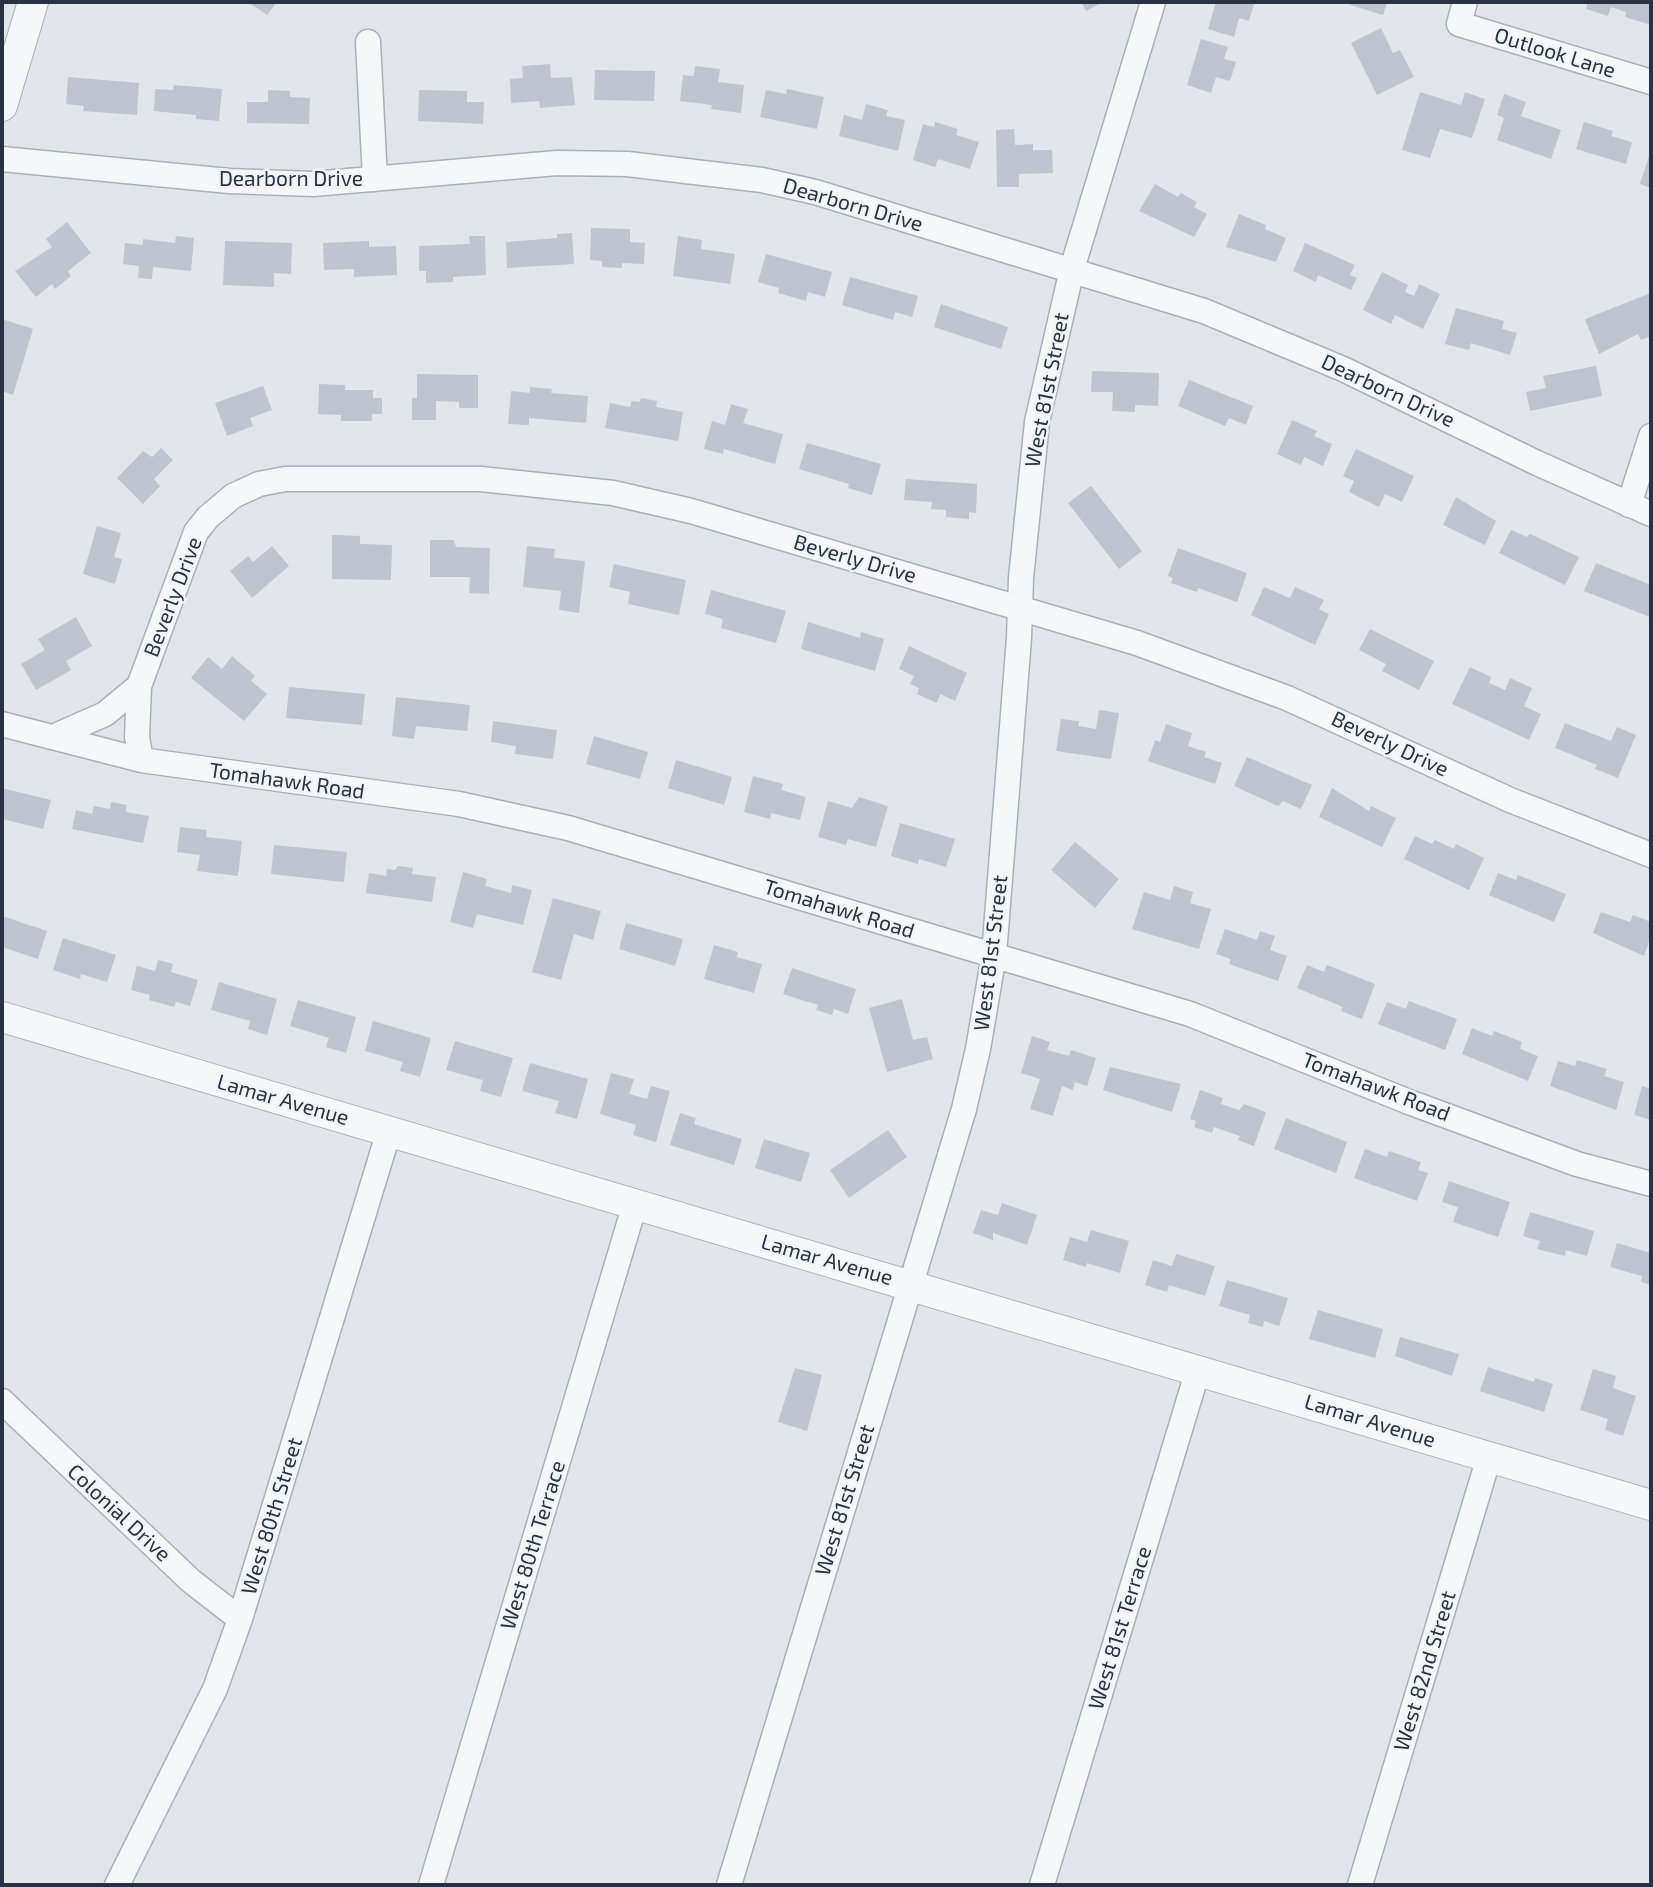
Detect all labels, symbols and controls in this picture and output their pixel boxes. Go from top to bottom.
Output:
street label: Outlook Lane [1491,23,1619,83]
street label: Dearborn Drive [219,166,363,192]
street label: Dearborn Drive [780,173,926,237]
street label: West 81st Street [1020,311,1074,469]
street label: Dearborn Drive [1317,349,1459,433]
street label: Beverly Drive [791,529,919,589]
street label: Beverly Drive [139,534,207,660]
street label: Beverly Drive [1327,706,1453,782]
street label: Tomahawk Road [208,758,366,804]
street label: Tomahawk Road [760,874,918,944]
street label: West 81st Street [969,874,1013,1032]
street label: Tomahawk Road [1298,1047,1454,1127]
street label: Lamar Avenue [214,1069,352,1131]
street label: Lamar Avenue [758,1229,896,1291]
street label: Lamar Avenue [1301,1389,1439,1453]
street label: West 81st Street [810,1421,880,1579]
street label: West 80th Street [236,1434,308,1598]
street label: West 80th Terrace [495,1457,571,1633]
street label: Colonial Drive [62,1459,176,1567]
street label: West 81st Terrace [1083,1543,1157,1713]
street label: West 82nd Street [1389,1588,1461,1754]

